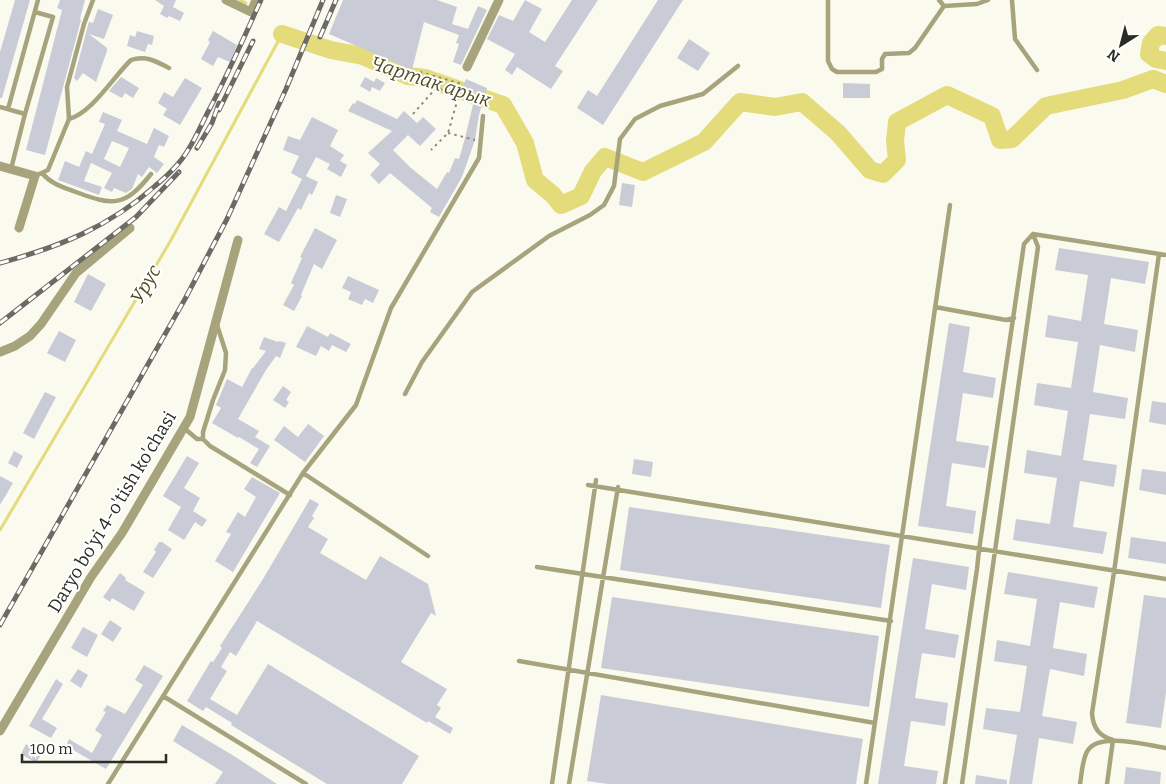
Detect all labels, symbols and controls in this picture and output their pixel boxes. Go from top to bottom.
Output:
north arrow [1096,20,1146,70]
text: N [1104,45,1123,65]
water label: Чартак арык [368,51,494,112]
water label: Урус [125,261,166,308]
street label: Daryo bo'yi 4-o'tish ko'chasi [43,407,181,617]
scale bar [22,732,166,764]
text: 100 m [30,740,73,758]

